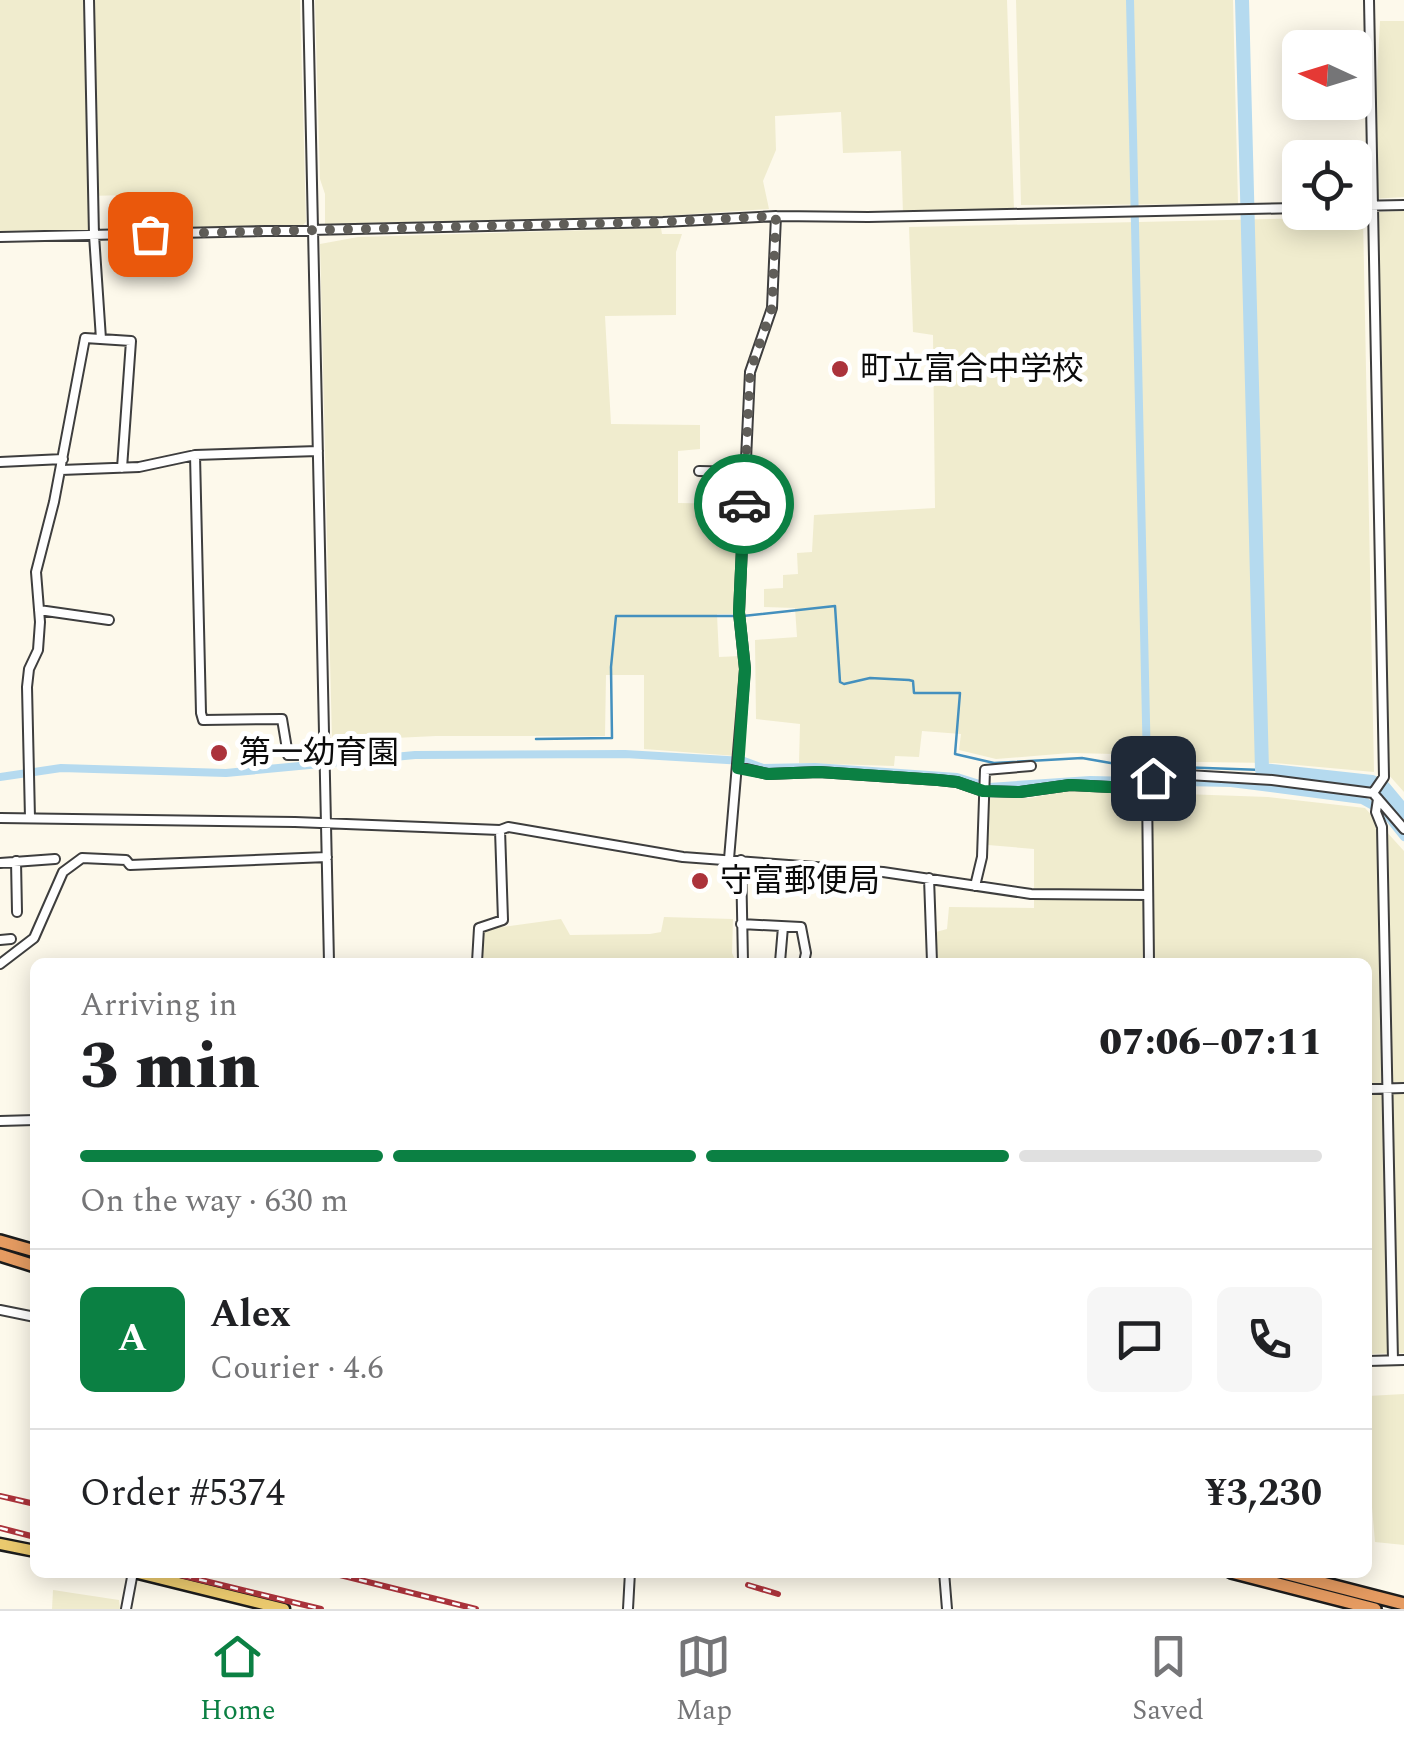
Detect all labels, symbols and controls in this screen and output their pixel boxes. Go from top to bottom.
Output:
north arrow [1282,30,1372,120]
map controls [1282,30,1372,230]
button: locate [1282,140,1372,230]
pin [108,192,193,277]
icon: bag [123,207,178,262]
place label: 町立富合中学校 [860,345,1084,394]
marker: 町立富合中学校 [829,358,851,380]
courier [694,454,794,554]
icon: car [717,477,772,532]
place label: 第一幼育園 [239,729,399,778]
pin [1111,736,1196,821]
marker: 第一幼育園 [208,742,230,764]
icon: home [1126,751,1181,806]
place label: 守富郵便局 [720,857,880,906]
marker: 守富郵便局 [689,870,711,892]
text: Arriving in [80,981,237,1030]
text: 07:06–07:11 [1099,1014,1322,1072]
text: 3 min [80,1018,260,1117]
text: On the way · 630 m [80,1177,348,1226]
text: Alex [210,1286,291,1344]
button: chat [1087,1287,1192,1392]
button: phone [1217,1287,1322,1392]
text: A [118,1310,147,1368]
text: Courier · 4.6 [210,1344,383,1393]
text: Order #5374 [80,1465,285,1523]
text: ¥3,230 [1205,1465,1322,1523]
tab: Home [200,1629,276,1732]
tab: Map [676,1629,732,1732]
tab: Saved [1132,1629,1204,1732]

